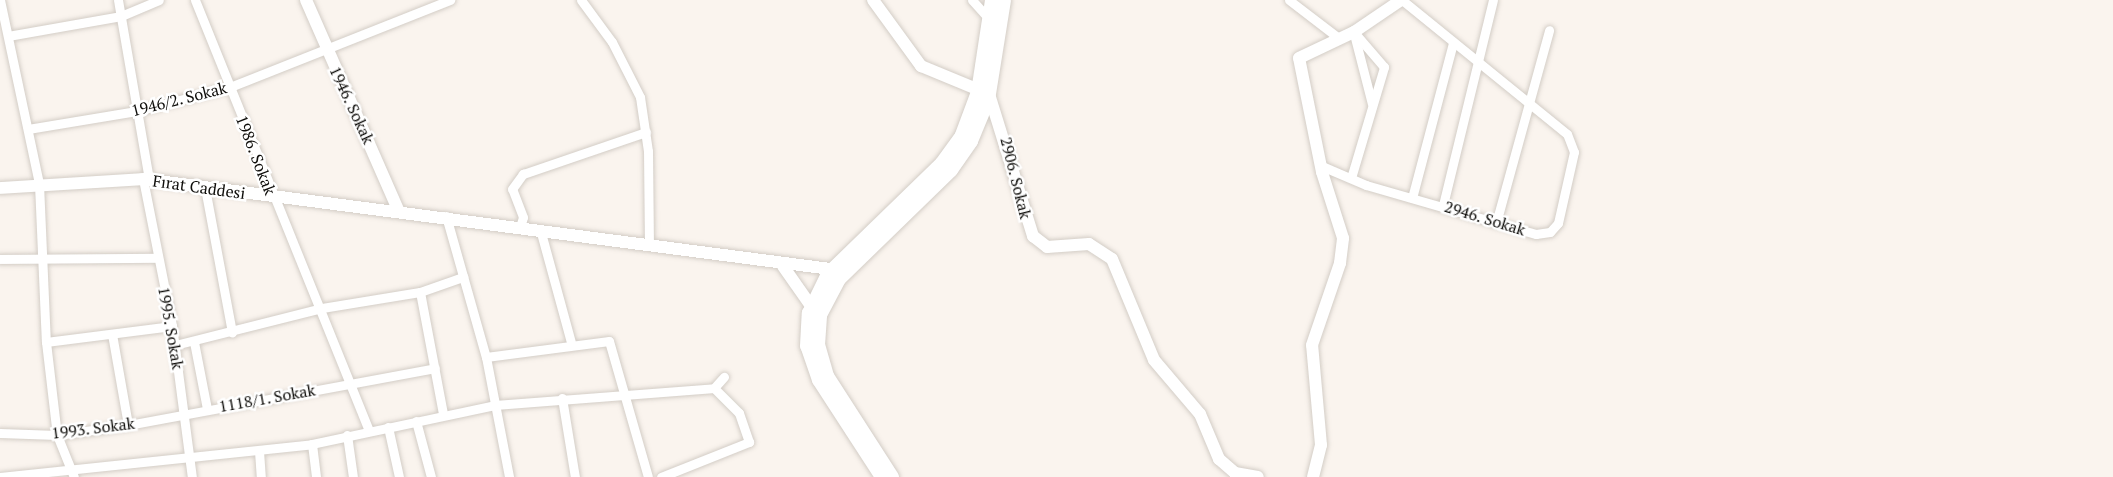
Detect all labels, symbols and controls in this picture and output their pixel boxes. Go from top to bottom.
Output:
street label: 1946. Sokak [325,63,379,147]
street label: 1946/2. Sokak [129,78,229,120]
street label: 1986. Sokak [232,112,280,198]
street label: 2906. Sokak [996,135,1036,221]
street label: Fırat Caddesi [151,171,247,203]
street label: 2946. Sokak [1442,196,1528,240]
street label: 1995. Sokak [154,285,188,371]
street label: 1118/1. Sokak [217,380,317,416]
street label: 1993. Sokak [50,413,136,443]

